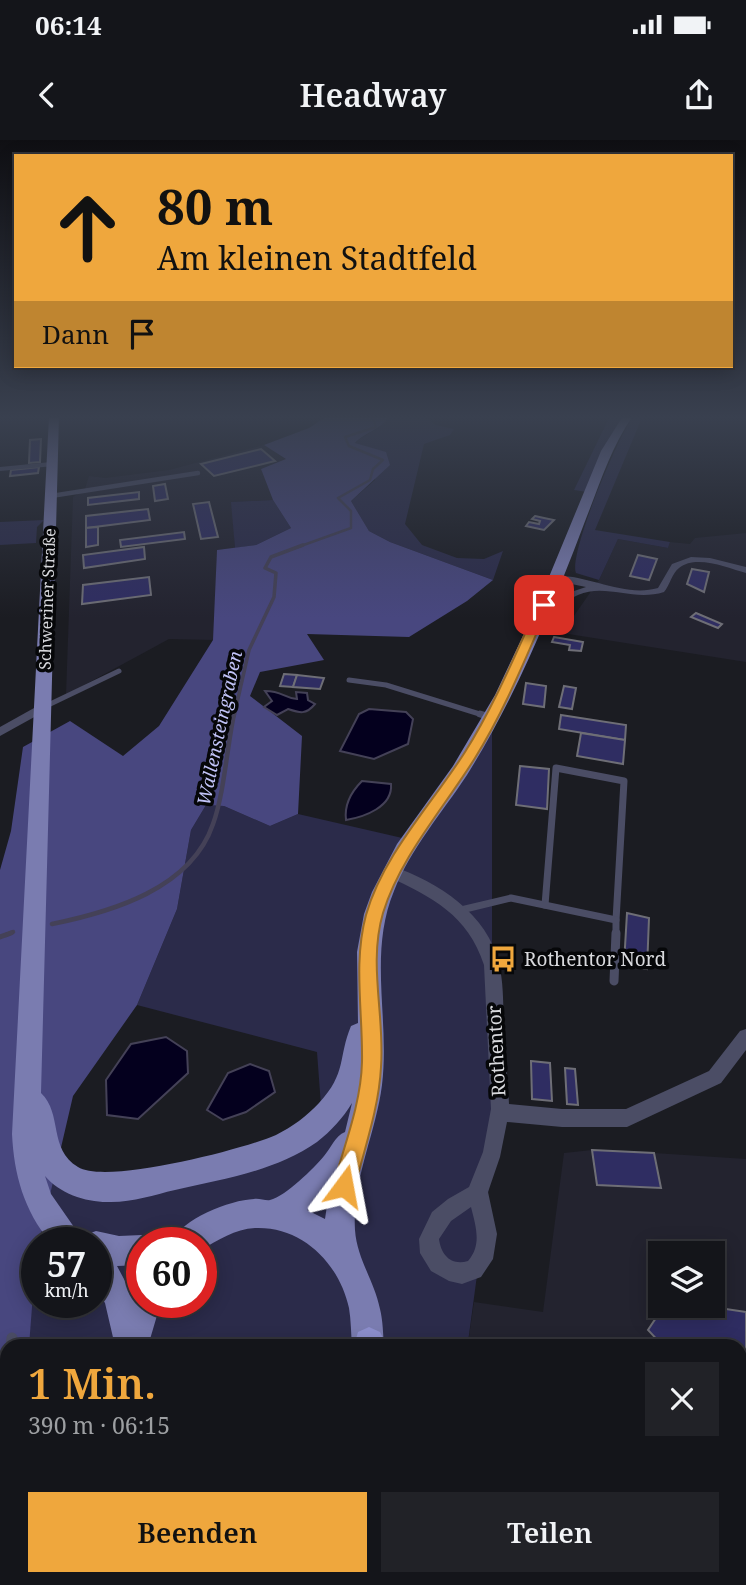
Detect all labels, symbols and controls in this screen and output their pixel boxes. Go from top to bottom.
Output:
text: 06:14 [35,7,102,43]
text: Headway [300,73,446,116]
icon: back [28,76,66,114]
icon: share [680,76,718,114]
text: 80 m [157,173,273,239]
icon: ahead [42,182,133,273]
text: Am kleinen Stadtfeld [157,236,477,279]
icon: arrive [123,315,161,353]
text: Dann [42,316,109,352]
street label: Schweriner Straße [34,528,60,670]
pin [514,575,574,635]
icon: arrive [525,586,563,624]
water label: Wallensteingraben [191,648,247,807]
bus stop icon: Rothentor Nord [488,944,518,974]
place label: Rothentor Nord [524,946,667,972]
street label: Rothentor [481,1005,511,1097]
position arrow [307,1149,381,1223]
speed limit sign: 60 [126,1227,217,1318]
text: 57 [47,1240,86,1287]
map controls [648,1241,725,1318]
button: layers [648,1241,725,1318]
text: km/h [44,1278,89,1302]
text: 1 Min. [28,1354,156,1411]
button: close [645,1362,719,1436]
text: 390 m · 06:15 [28,1409,170,1441]
button: Beenden [28,1492,367,1572]
button: Teilen [381,1492,719,1572]

